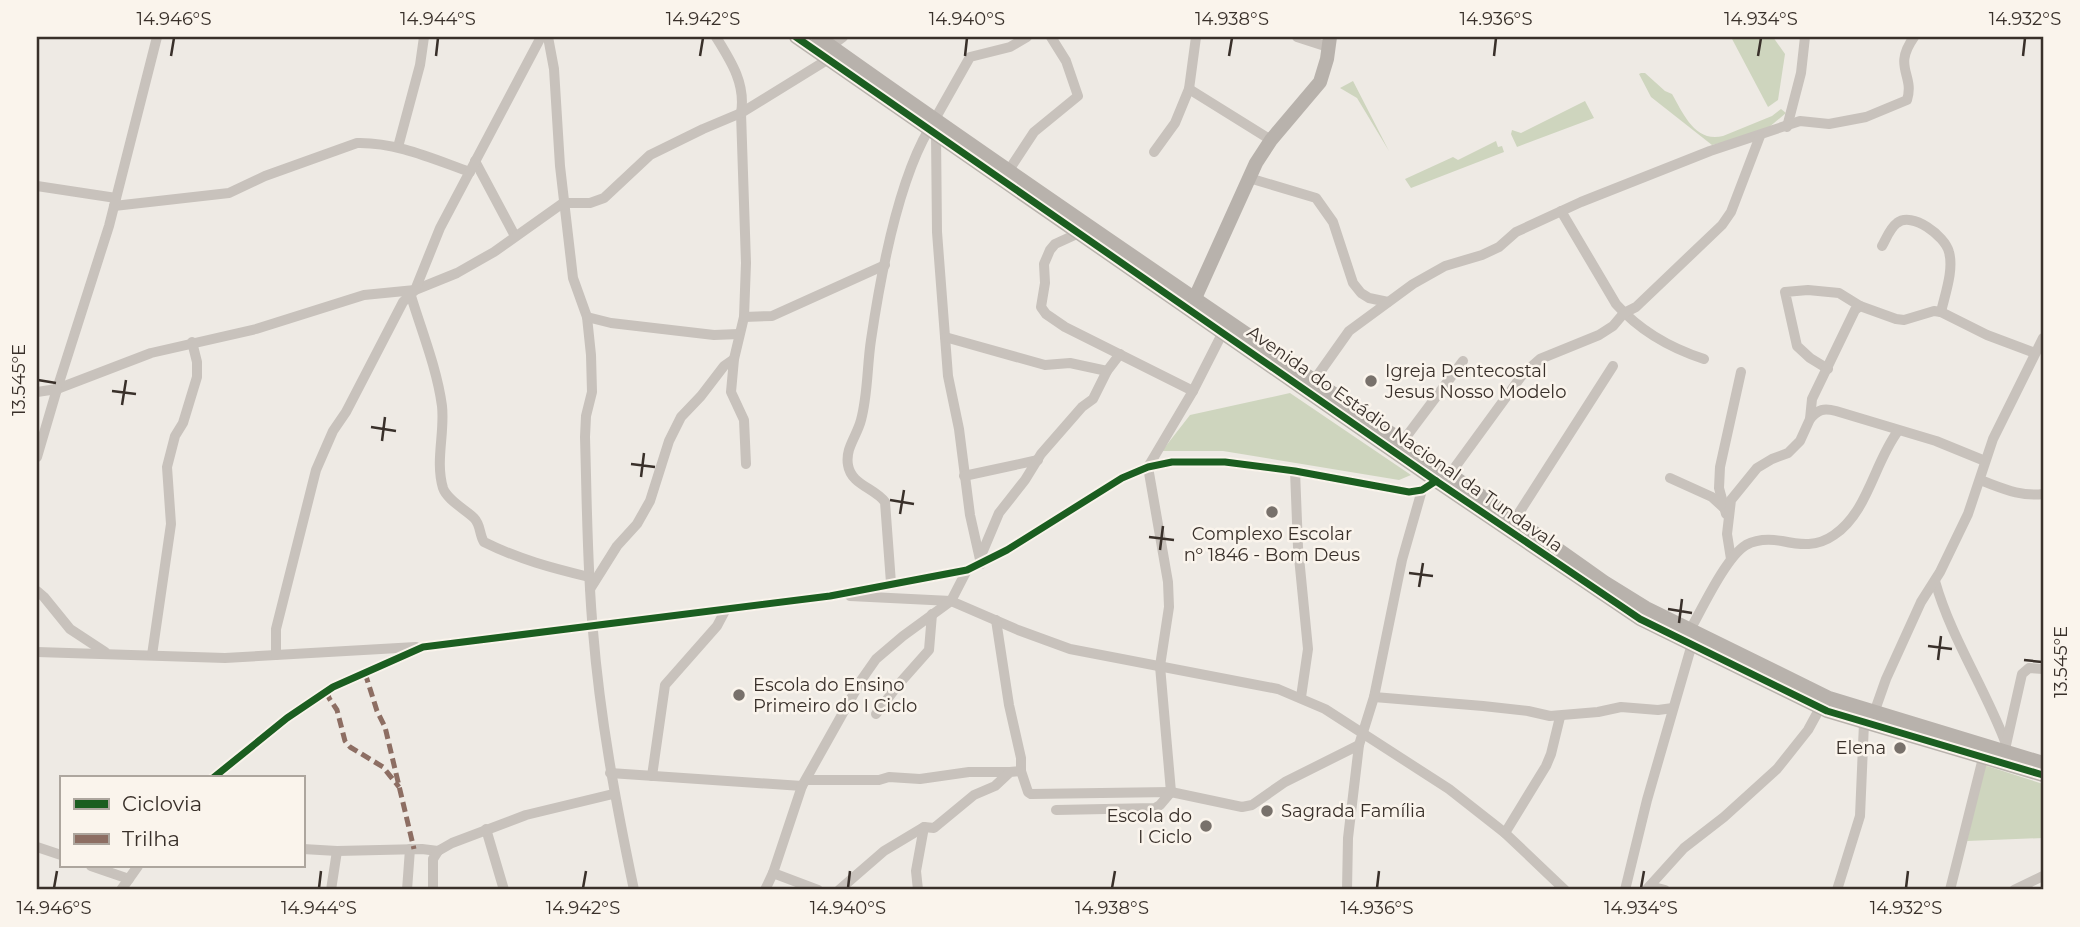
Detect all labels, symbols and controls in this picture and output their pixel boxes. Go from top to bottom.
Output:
text: 14.946°S [137,8,212,30]
text: 14.944°S [400,8,476,30]
text: 14.942°S [666,8,740,30]
text: 14.940°S [929,8,1005,30]
text: 14.938°S [1195,8,1269,30]
text: 14.936°S [1459,8,1533,30]
text: 14.934°S [1724,8,1798,30]
text: 14.932°S [1989,8,2061,30]
street label: Avenida do Estádio Nacional da Tundavala [1243,321,1567,557]
text: 13.545°E [8,344,30,416]
place label: Igreja Pentecostal Jesus Nosso Modelo [1384,360,1566,403]
marker: Igreja Pentecostal Jesus Nosso Modelo [1363,373,1379,389]
marker: Complexo Escolar nº 1846 - Bom Deus [1264,504,1280,520]
place label: Complexo Escolar nº 1846 - Bom Deus [1184,523,1360,566]
text: 13.545°E [2050,626,2072,698]
place label: Escola do Ensino Primeiro do I Ciclo [753,674,917,717]
marker: Escola do Ensino Primeiro do I Ciclo [731,687,747,703]
place label: Elena [1835,737,1886,759]
marker: Elena [1892,740,1908,756]
legend [60,776,304,867]
text: Ciclovia [122,791,202,816]
place label: Sagrada Família [1281,800,1426,822]
marker: Sagrada Família [1259,803,1275,819]
place label: Escola do I Ciclo [1106,805,1192,848]
marker: Escola do I Ciclo [1198,818,1214,834]
text: Trilha [122,826,180,851]
text: 14.946°S [17,897,92,919]
text: 14.944°S [281,897,357,919]
text: 14.942°S [546,897,620,919]
text: 14.940°S [810,897,886,919]
text: 14.938°S [1075,897,1149,919]
text: 14.936°S [1340,897,1414,919]
text: 14.934°S [1604,897,1678,919]
text: 14.932°S [1870,897,1942,919]

